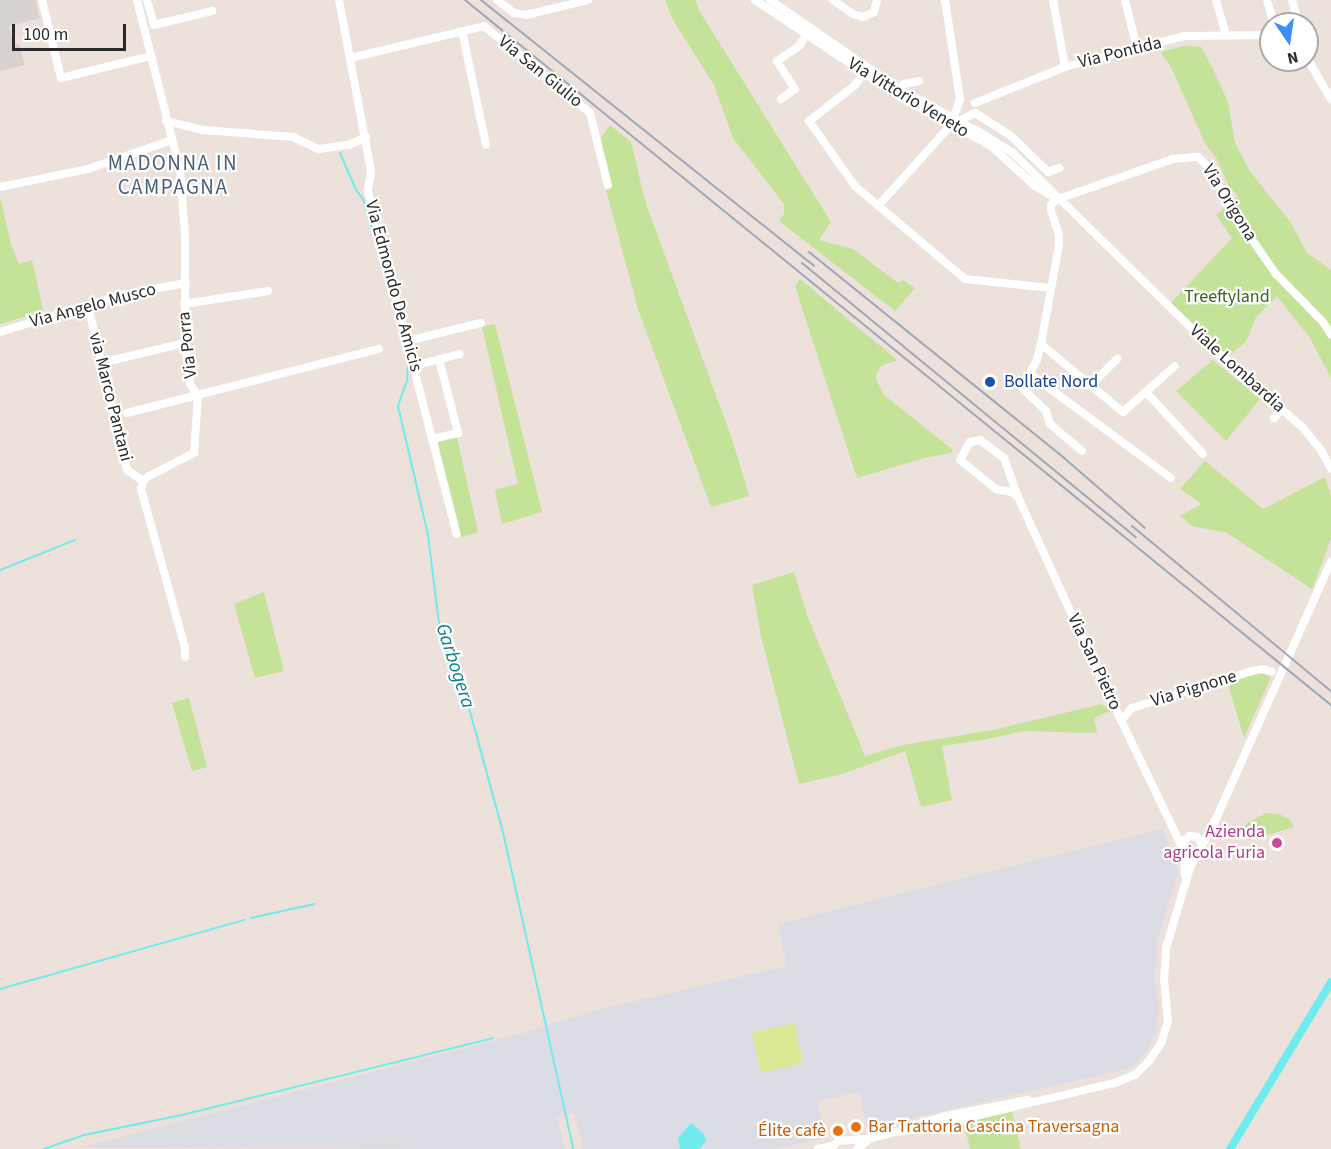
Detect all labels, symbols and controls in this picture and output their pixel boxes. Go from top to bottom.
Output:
scale bar [15,12,129,50]
north arrow [1259,12,1319,72]
text: 100 m [23,22,68,47]
street label: Via San Giulio [493,31,587,113]
street label: Via Pontida [1076,32,1164,74]
text: N [1285,46,1300,70]
street label: Via Vittorio Veneto [843,53,973,143]
district label: MADONNA IN CAMPAGNA [108,150,238,200]
street label: Via Origona [1197,161,1261,245]
street label: Via Edmondo De Amicis [360,198,426,374]
street label: Via Angelo Musco [28,279,158,333]
park label: Treeftyland [1184,286,1270,308]
street label: Via Porra [174,311,202,379]
street label: Viale Lombardia [1185,320,1289,418]
street label: via Marco Pantani [84,330,136,464]
place label: Bollate Nord [1004,371,1098,393]
marker: Bollate Nord [981,373,999,391]
street label: Via San Pietro [1062,610,1126,714]
water label: Garbogera [430,621,480,711]
street label: Via Pignone [1149,666,1239,712]
place label: Azienda agricola Furia [1163,822,1265,864]
marker: Azienda agricola Furia [1270,836,1284,850]
place label: Bar Trattoria Cascina Traversagna [868,1116,1119,1138]
place label: Élite cafè [758,1120,826,1142]
marker: Bar Trattoria Cascina Traversagna [849,1120,863,1134]
marker: Élite cafè [831,1124,845,1138]

